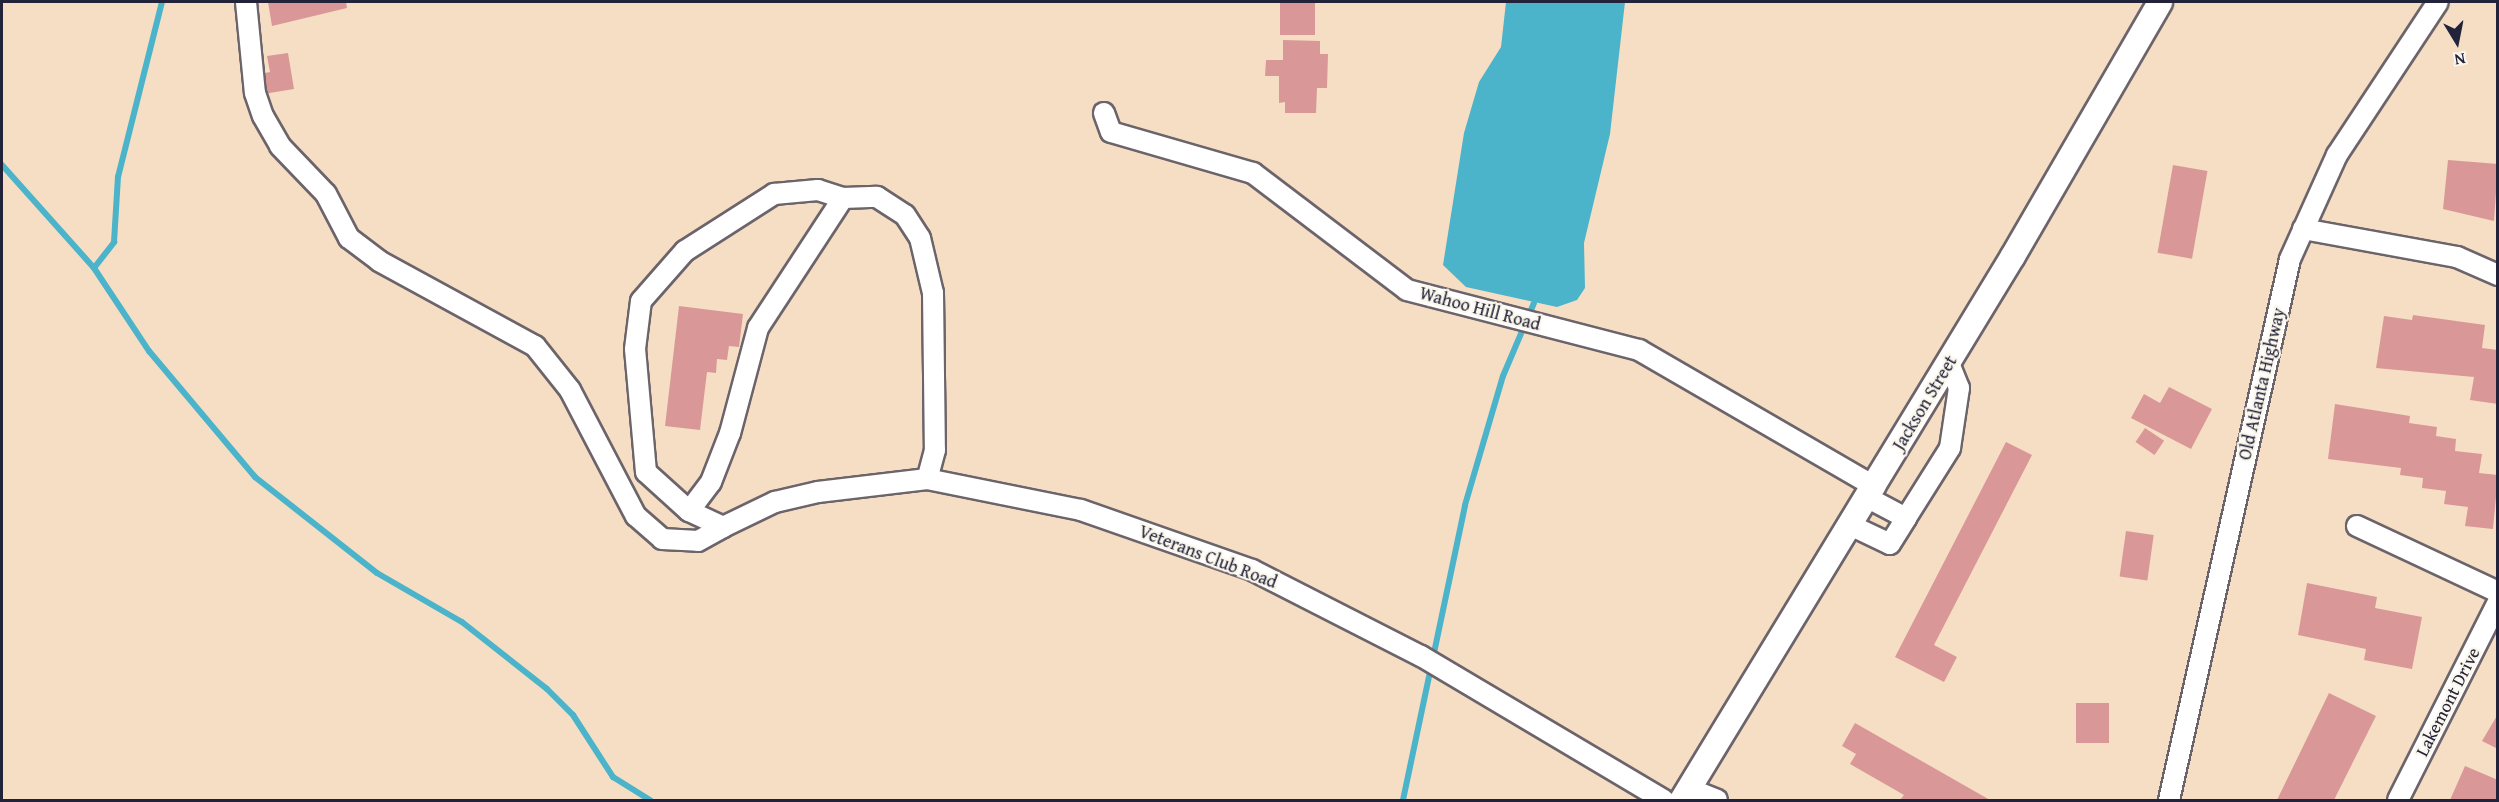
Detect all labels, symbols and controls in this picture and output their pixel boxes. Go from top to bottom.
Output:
north arrow [2427,12,2487,72]
text: N [2453,47,2467,72]
street label: Wahoo Hill Road [1417,282,1543,336]
street label: Old Atlanta Highway [2234,306,2290,462]
street label: Jackson Street [1888,352,1962,454]
street label: Veterans Club Road [1136,521,1280,593]
street label: Lakemont Drive [2411,644,2485,760]

